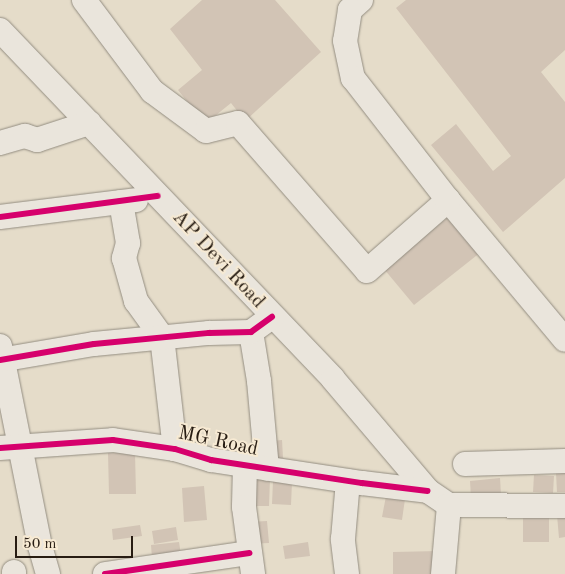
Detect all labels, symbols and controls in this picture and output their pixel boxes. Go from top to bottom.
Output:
street label: AP Devi Road [166,206,270,314]
street label: MG Road [176,422,260,462]
scale bar [18,526,135,558]
text: 50 m [23,537,57,552]

